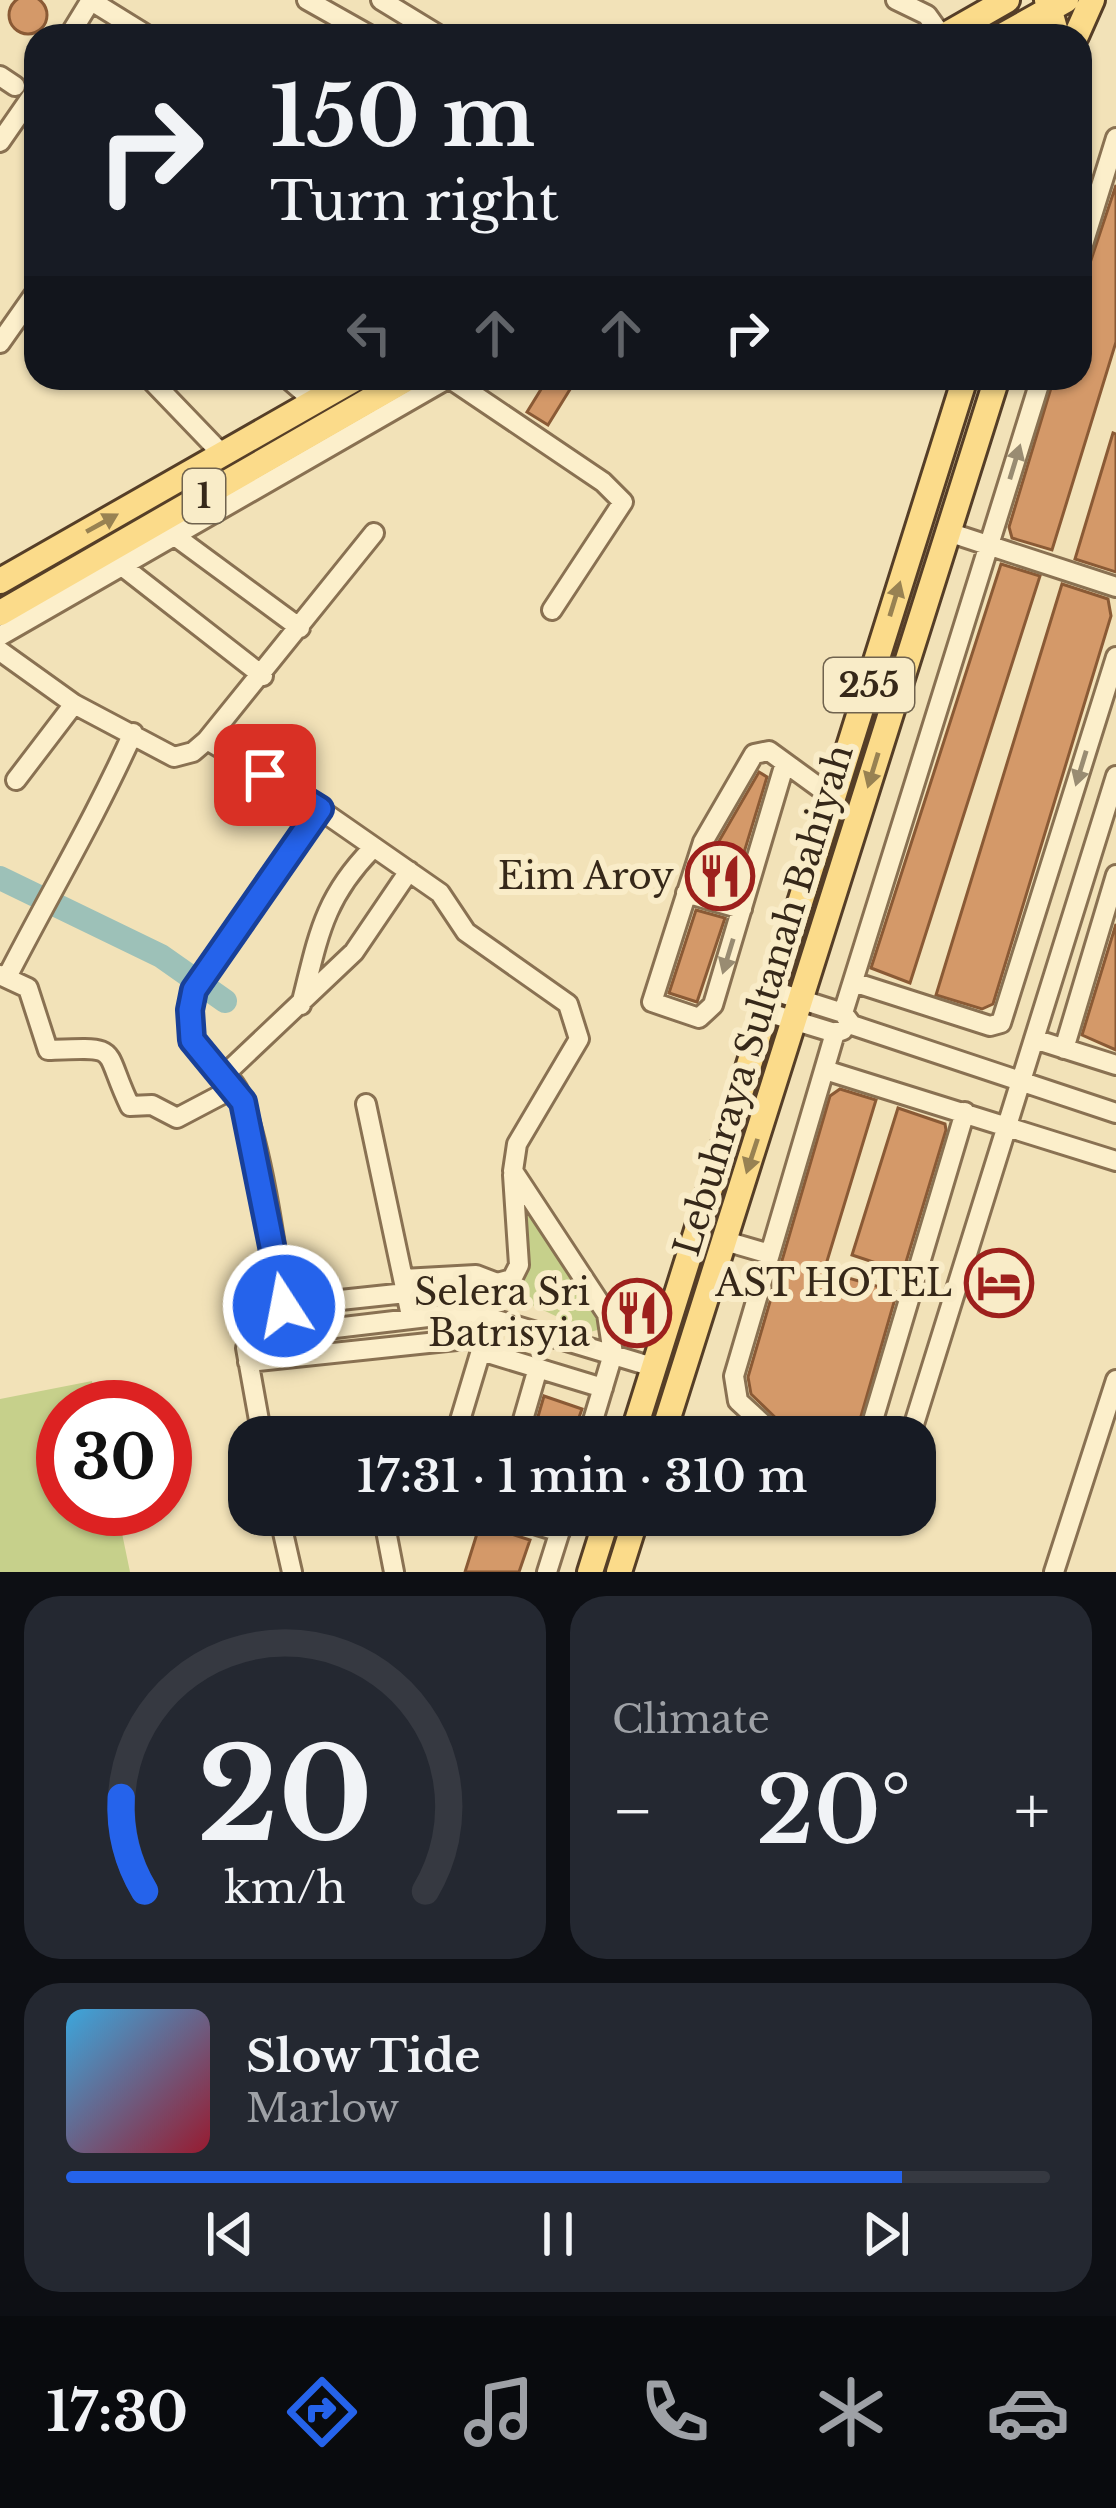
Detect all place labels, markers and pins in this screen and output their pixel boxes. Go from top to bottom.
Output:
pin [214,724,316,826]
restaurant icon: Eim Aroy [685,841,755,911]
place label: Eim Aroy [498,854,674,899]
hotel icon: AST HOTEL [964,1248,1034,1318]
place label: AST HOTEL [714,1261,952,1306]
place label: Selera Sri Batrisyia [414,1270,590,1356]
restaurant icon: Selera Sri Batrisyia [602,1278,672,1348]

